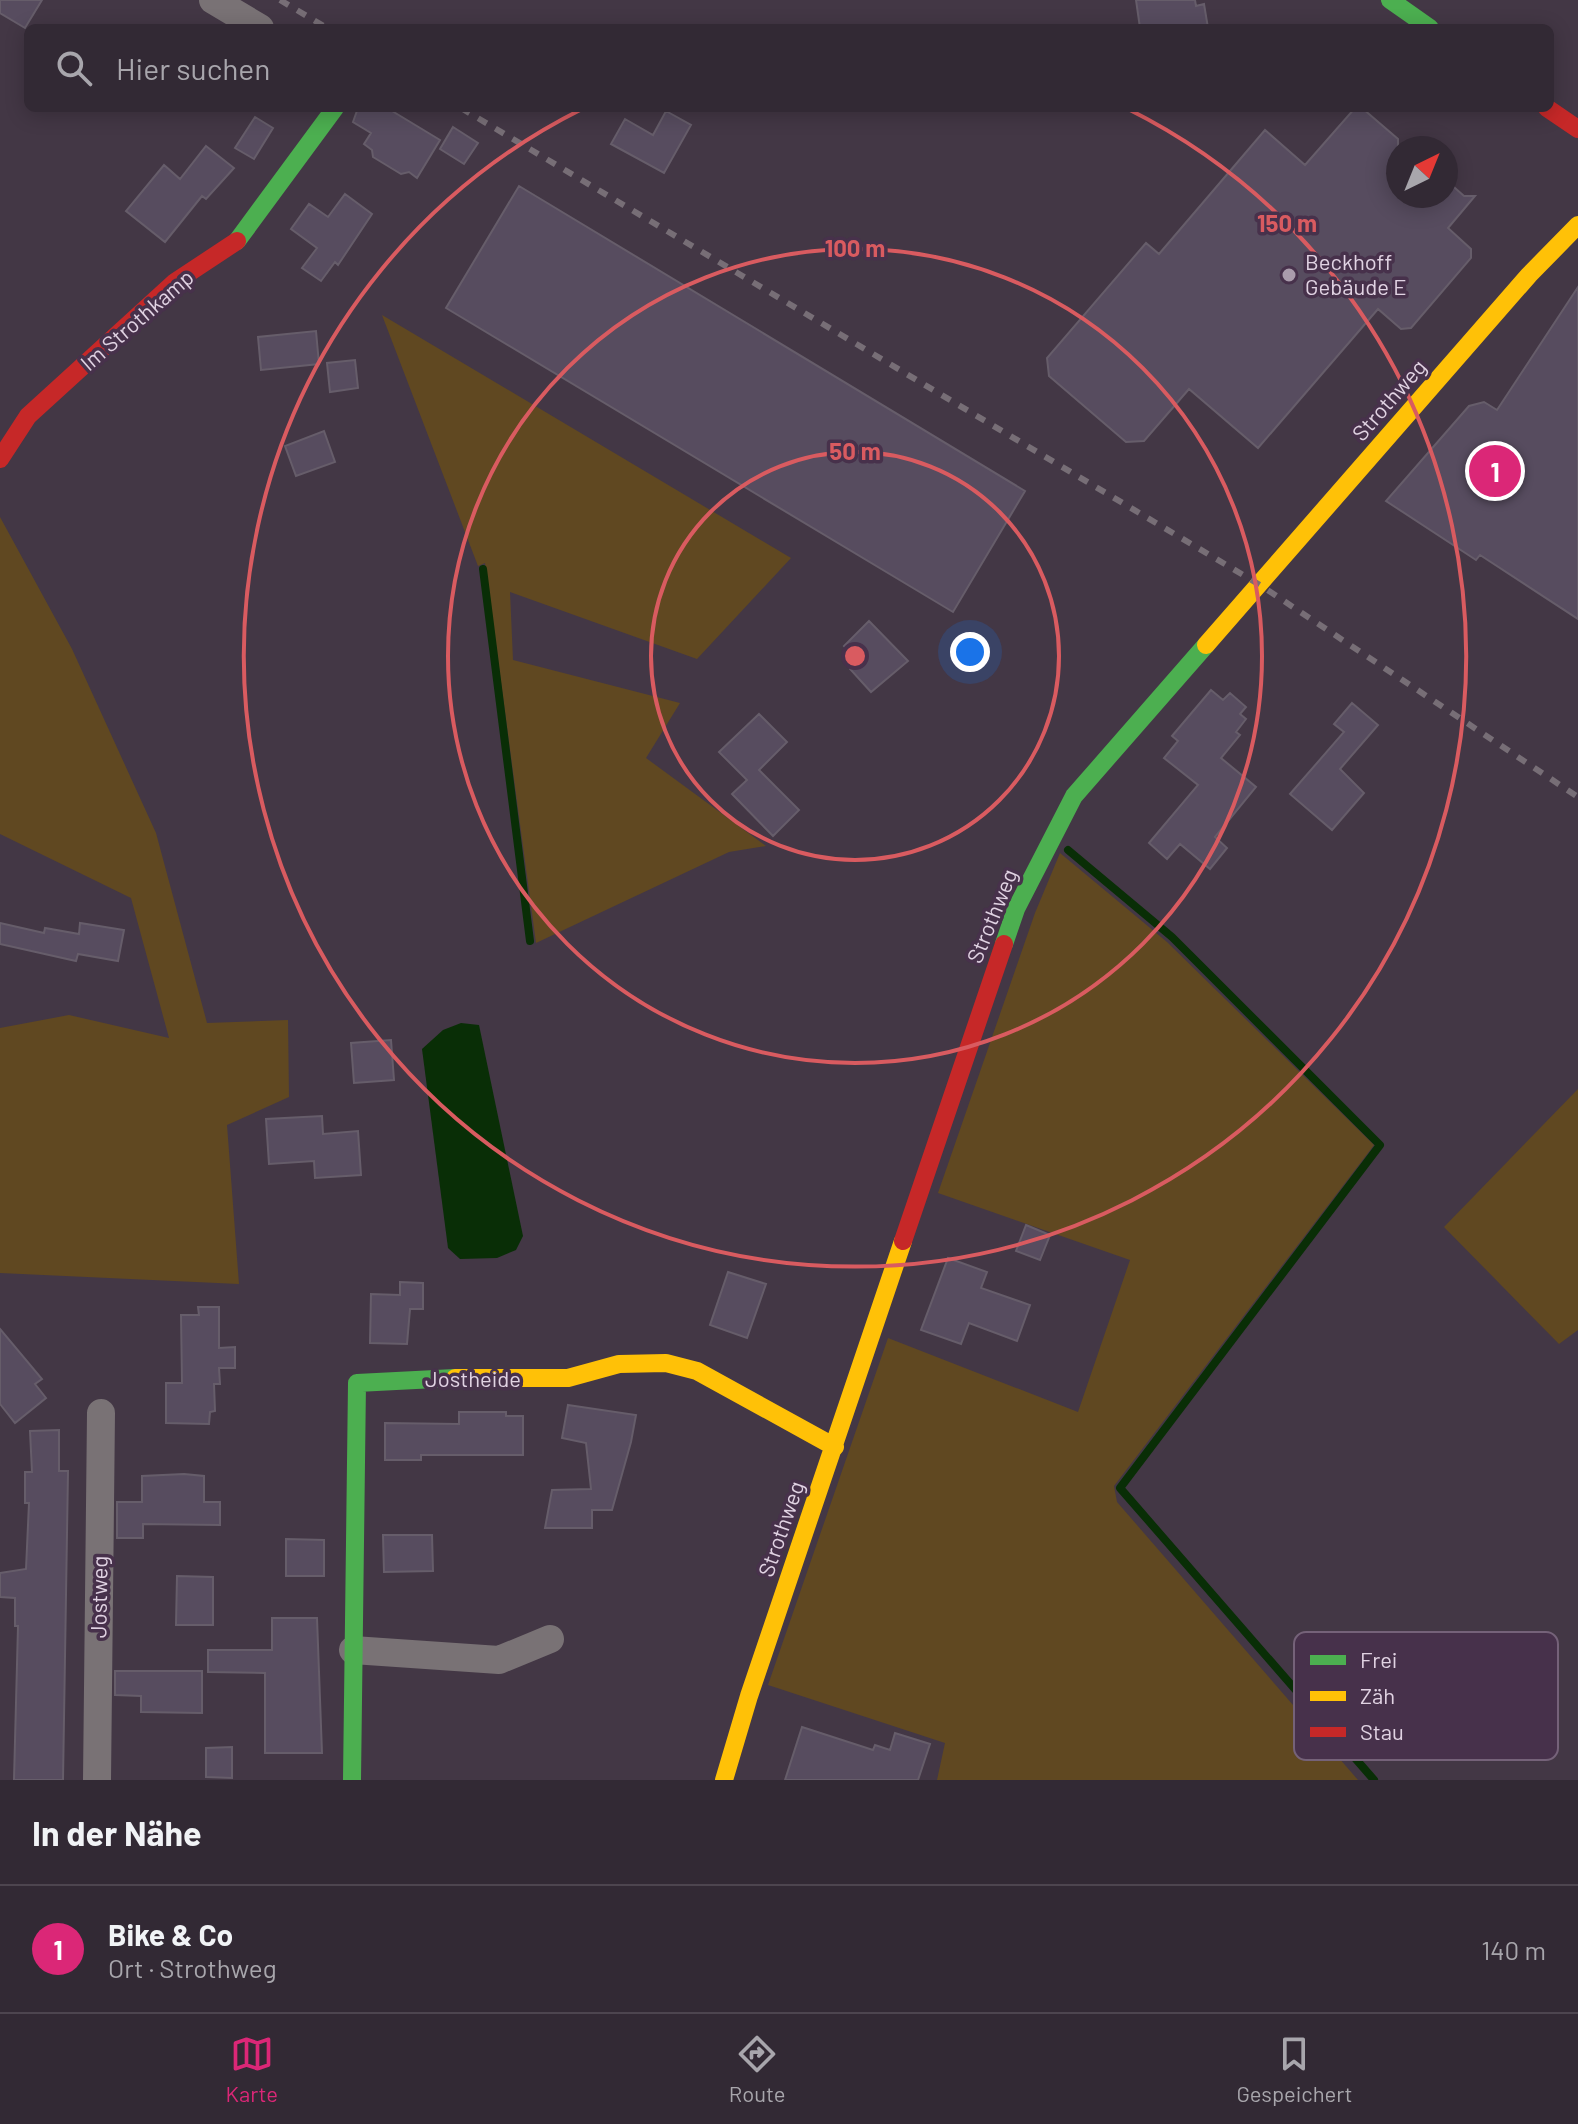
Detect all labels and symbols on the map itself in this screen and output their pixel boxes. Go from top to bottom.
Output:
north arrow [1386,136,1458,208]
text: 150 m [1257,208,1317,237]
text: 100 m [825,233,885,262]
place label: Beckhoff Gebäude E [1305,248,1407,299]
street label: Im Strothkamp [75,263,198,375]
marker: Beckhoff Gebäude E [1280,266,1298,284]
street label: Strothweg [1346,353,1431,445]
text: 50 m [829,436,881,465]
pin: 1 [1469,441,1521,501]
your location [950,632,990,672]
centre of rings [841,642,869,670]
street label: Strothweg [960,865,1022,967]
street label: Jostheide [425,1365,521,1391]
street label: Strothweg [752,1478,809,1580]
street label: Jostweg [84,1556,112,1638]
legend [1294,1632,1558,1760]
text: Frei [1360,1646,1397,1672]
text: Zäh [1360,1682,1395,1708]
text: Stau [1360,1718,1404,1744]

